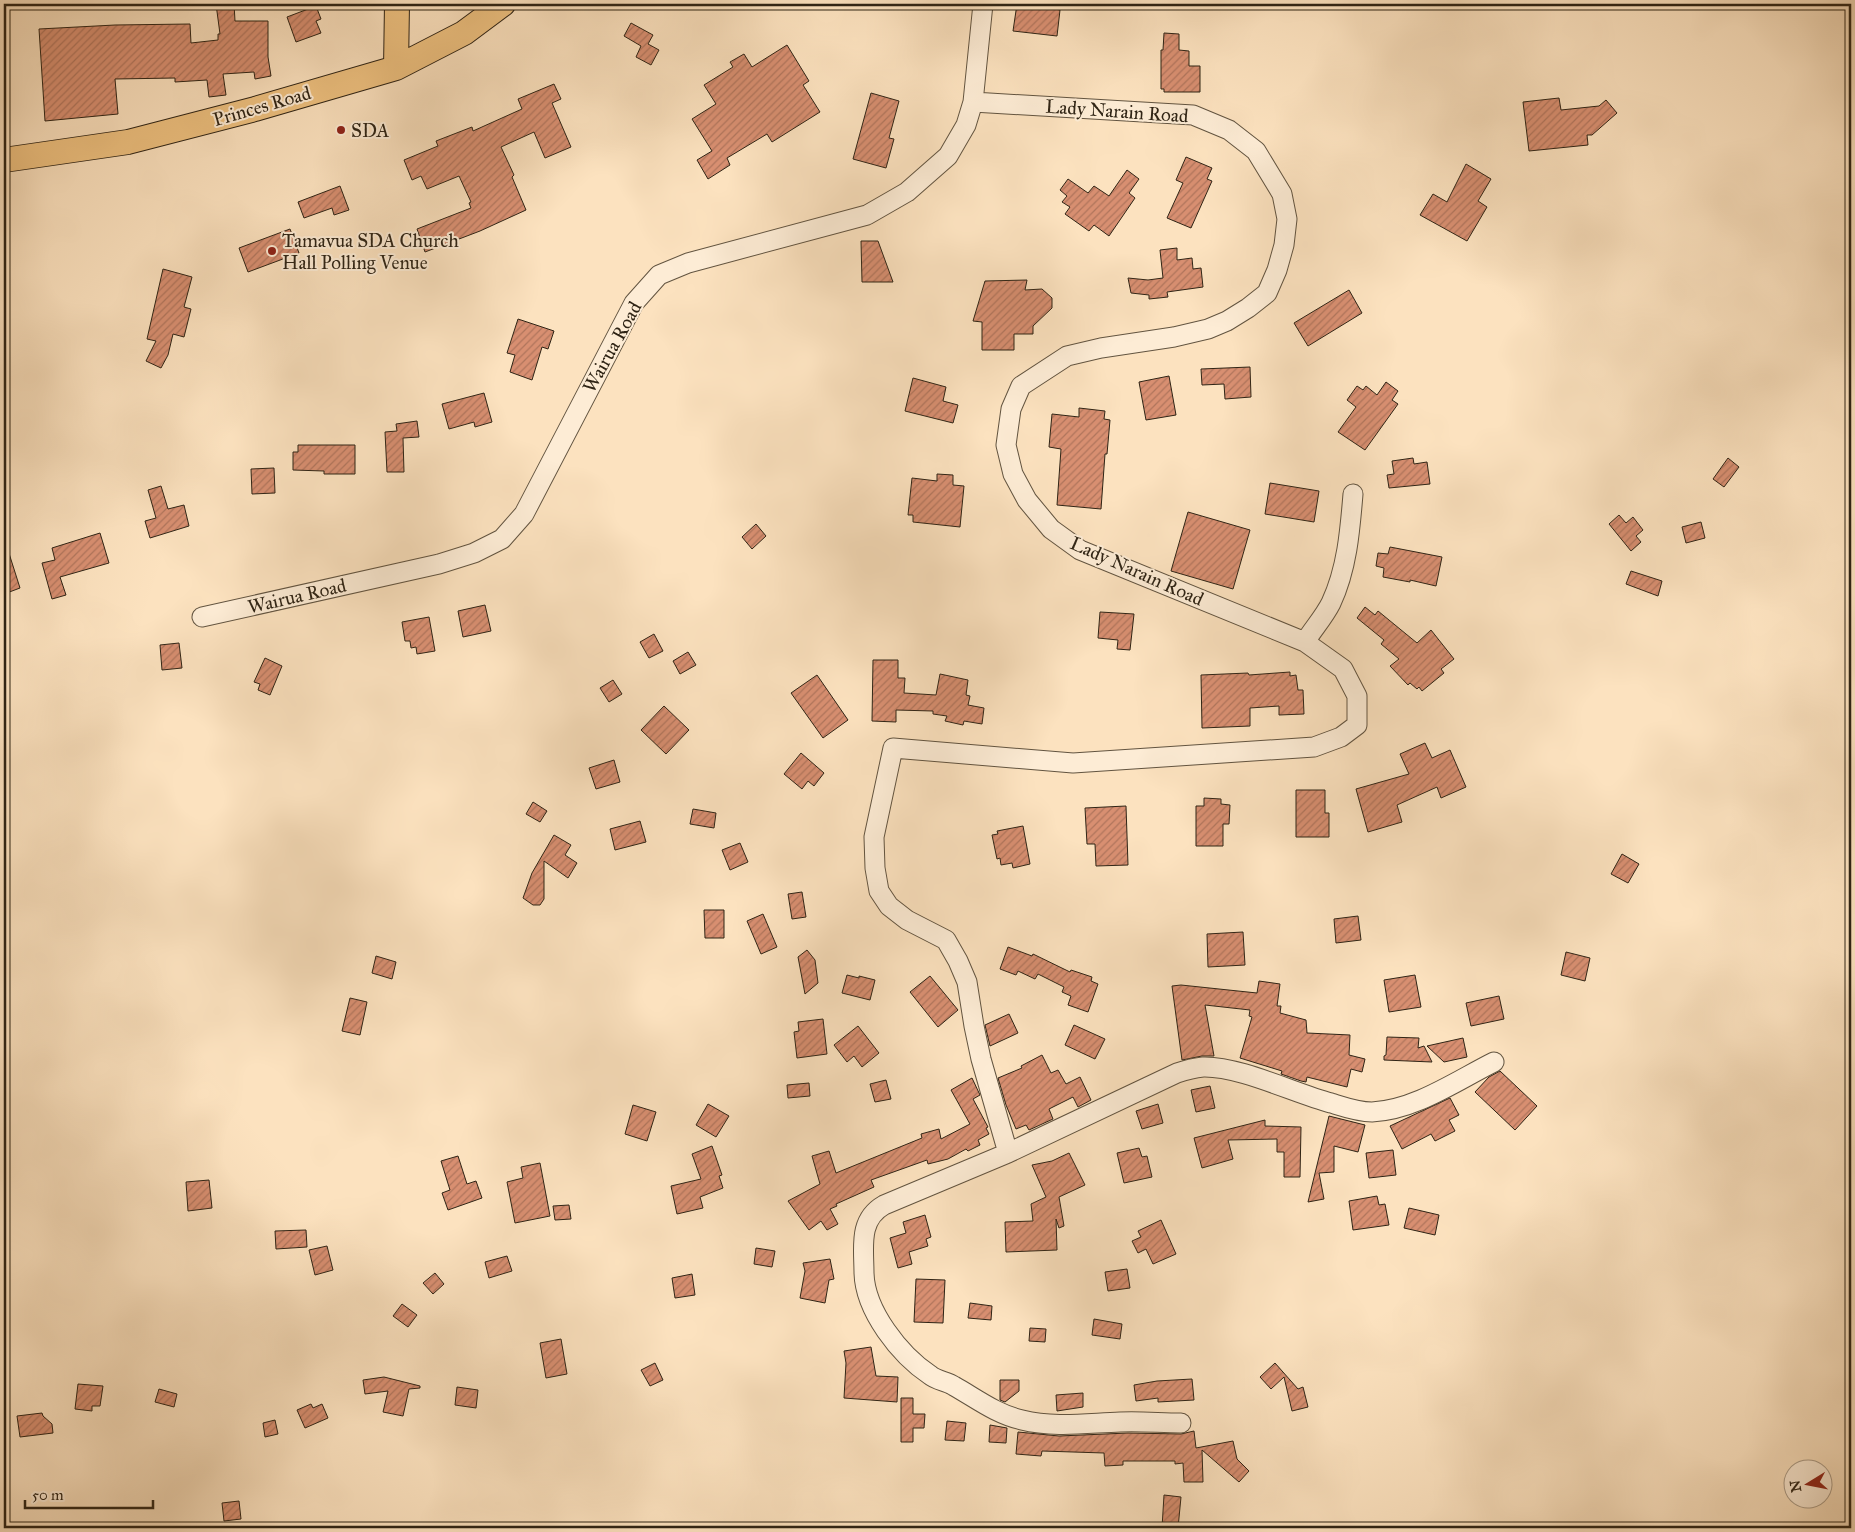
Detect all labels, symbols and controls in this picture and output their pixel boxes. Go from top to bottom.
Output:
street label: Princes Road [210,81,314,131]
street label: Lady Narain Road [1045,95,1190,128]
place label: SDA [351,119,390,142]
marker: SDA [335,124,347,136]
place label: Tamavua SDA Church Hall Polling Venue [282,229,459,275]
marker: Tamavua SDA Church Hall Polling Venue [266,245,278,257]
street label: Wairua Road [578,297,647,396]
street label: Lady Narain Road [1067,531,1208,611]
street label: Wairua Road [246,573,349,618]
north arrow [1782,1460,1832,1510]
scale bar [25,1477,152,1509]
text: N [1786,1479,1805,1493]
text: 50 m [32,1486,64,1504]

